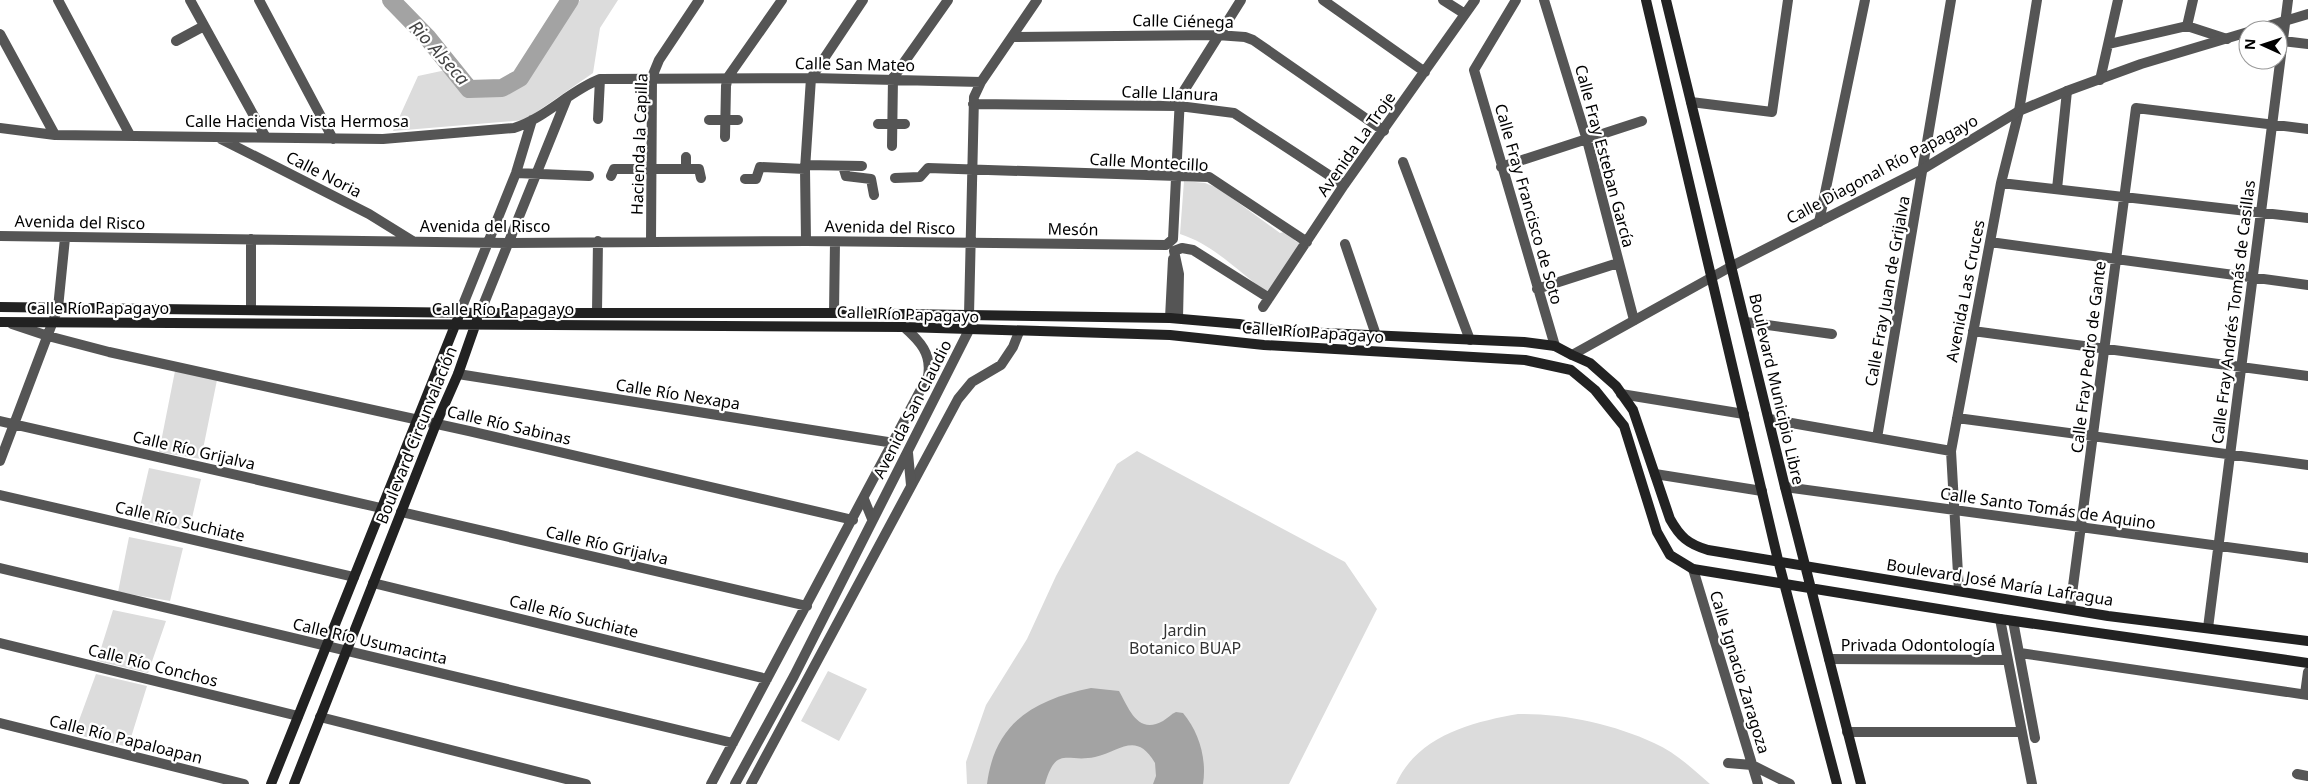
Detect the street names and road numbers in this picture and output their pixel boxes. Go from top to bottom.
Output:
street label: Calle Ciénega [1132,9,1234,33]
street label: Calle San Mateo [795,52,915,76]
street label: Calle Fray Esteban García [1570,62,1640,250]
street label: Hacienda la Capilla [626,73,652,215]
street label: Calle Llanura [1121,80,1219,106]
street label: Avenida La Troje [1312,87,1400,201]
street label: Calle Fray Francisco de Soto [1490,101,1568,307]
street label: Calle Diagonal Río Papagayo [1782,109,1982,229]
street label: Calle Hacienda Vista Hermosa [185,110,409,132]
street label: Calle Noria [282,146,366,202]
street label: Calle Montecillo [1089,148,1209,176]
street label: Calle Fray Andrés Tomás de Casillas [2206,179,2260,445]
street label: Calle Fray Juan de Grijalva [1859,194,1915,388]
street label: Avenida del Risco [15,210,145,234]
street label: Avenida del Risco [420,215,550,237]
street label: Avenida del Risco [825,215,955,239]
street label: Mesón [1047,218,1099,240]
street label: Avenida Las Cruces [1940,218,1990,364]
street label: Calle Fray Pedro de Gante [2065,260,2111,454]
street label: Boulevard Municipio Libre [1744,291,1810,487]
street label: Calle Río Papagayo [27,297,169,319]
street label: Calle Río Papagayo [432,298,574,320]
street label: Calle Río Papagayo [836,301,980,327]
street label: Calle Río Papagayo [1241,316,1385,348]
street label: Avenida San Claudio [867,336,957,482]
street label: Boulevard Circunvalación [370,343,462,527]
street label: Calle Río Nexapa [614,373,742,415]
street label: Calle Río Sabinas [445,400,573,450]
street label: Calle Río Grijalva [131,425,257,475]
street label: Calle Santo Tomás de Aquino [1939,482,2157,534]
street label: Calle Río Suchiate [113,495,247,547]
street label: Calle Río Grijalva [544,520,670,570]
street label: Boulevard José María Lafragua [1885,553,2115,611]
street label: Calle Ignacio Zaragoza [1705,588,1775,756]
street label: Calle Río Suchiate [507,589,641,643]
street label: Calle Río Usumacinta [291,613,449,669]
street label: Privada Odontología [1841,634,1995,656]
street label: Calle Río Conchos [86,638,220,692]
street label: Calle Río Papaloapan [47,709,205,769]

